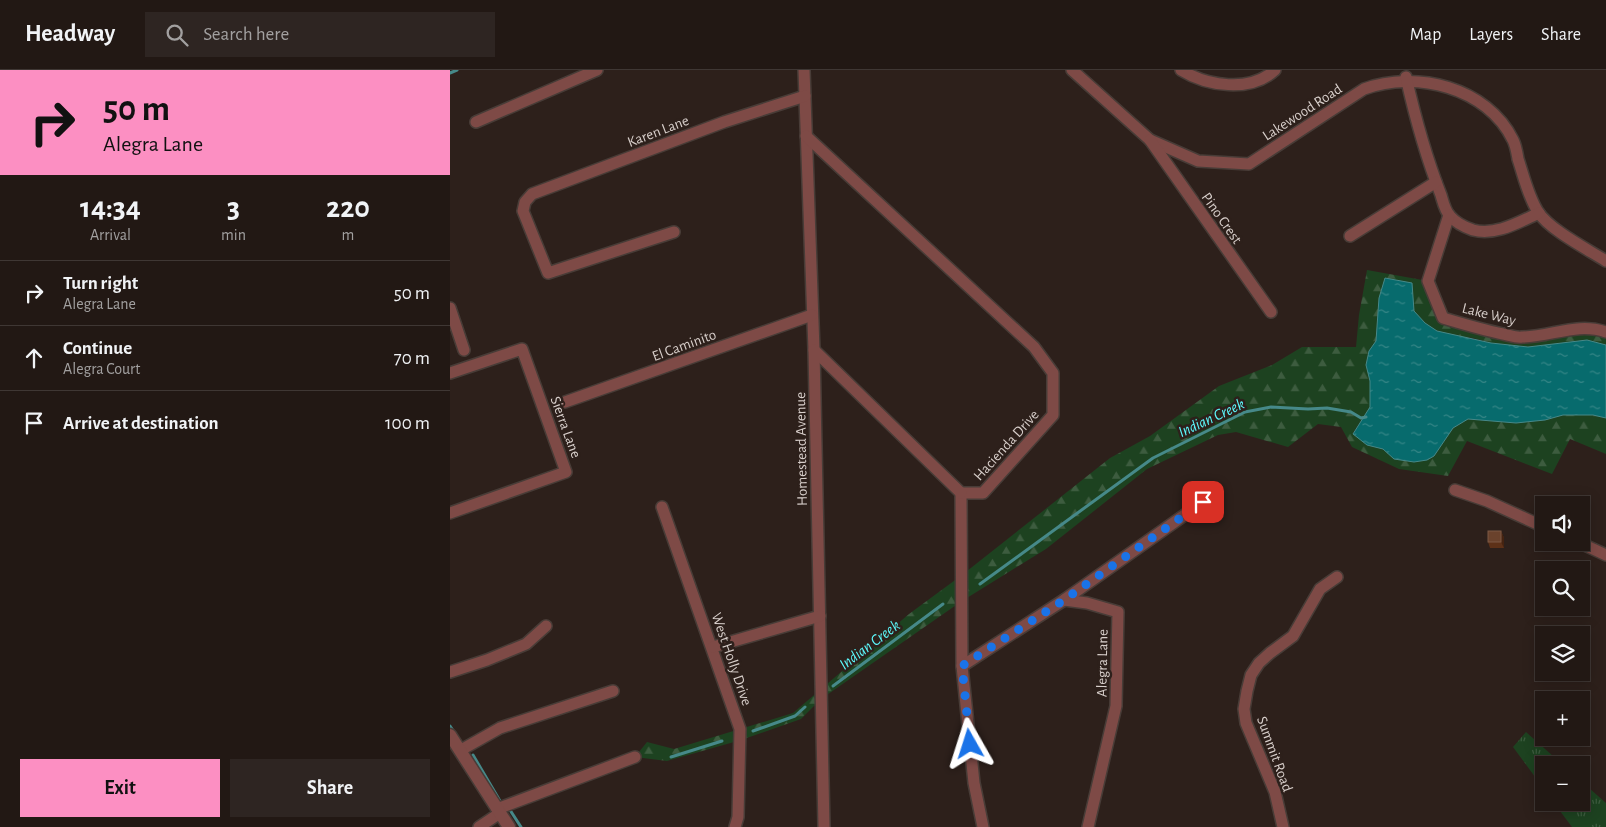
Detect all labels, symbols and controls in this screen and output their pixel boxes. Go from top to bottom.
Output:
search box [145,12,495,57]
icon: search [163,21,191,49]
text: Headway [25,22,115,46]
text: Search here [203,25,289,44]
text: Map [1410,26,1441,44]
text: Layers [1469,26,1513,44]
text: Share [1541,26,1581,44]
street label: Lakewood Road [1260,81,1345,144]
icon: right [20,90,85,155]
text: 50 m [103,92,170,127]
street label: Karen Lane [625,113,691,150]
text: Alegra Lane [103,133,203,155]
street label: Pino Crest [1199,190,1245,247]
text: 14:34 [80,193,141,223]
text: 3 [227,193,240,223]
text: 220 [326,193,370,223]
text: Arrival [90,227,131,243]
text: min [221,227,246,243]
text: m [342,227,354,243]
text: Turn right [63,274,138,293]
icon: right [20,279,48,307]
text: 50 m [394,284,430,303]
text: Alegra Lane [63,296,136,312]
street label: Lake Way [1460,301,1518,329]
street label: El Caminito [650,327,718,364]
text: Continue [63,339,132,358]
icon: ahead [20,344,48,372]
text: 70 m [394,349,430,368]
text: Alegra Court [63,361,140,377]
street label: Homestead Avenue [793,392,810,506]
street label: Sierra Lane [547,394,584,460]
water label: Indian Creek [1176,396,1247,440]
street label: Hacienda Drive [971,407,1042,484]
icon: arrive [20,409,48,437]
text: Arrive at destination [63,414,219,433]
text: 100 m [385,414,430,433]
pin [1182,481,1224,523]
icon: arrive [1189,488,1217,516]
map controls [1535,496,1590,811]
button: sound [1535,496,1590,551]
button: search [1535,561,1590,616]
street label: West Holly Drive [709,611,754,708]
water label: Indian Creek [836,617,903,673]
button: layers [1535,626,1590,681]
street label: Alegra Lane [1094,629,1111,697]
button: + [1535,691,1590,746]
street label: Summit Road [1254,714,1295,794]
position arrow [943,717,995,769]
button: − [1535,756,1590,811]
button: Exit [20,759,220,817]
button: Share [230,759,430,817]

